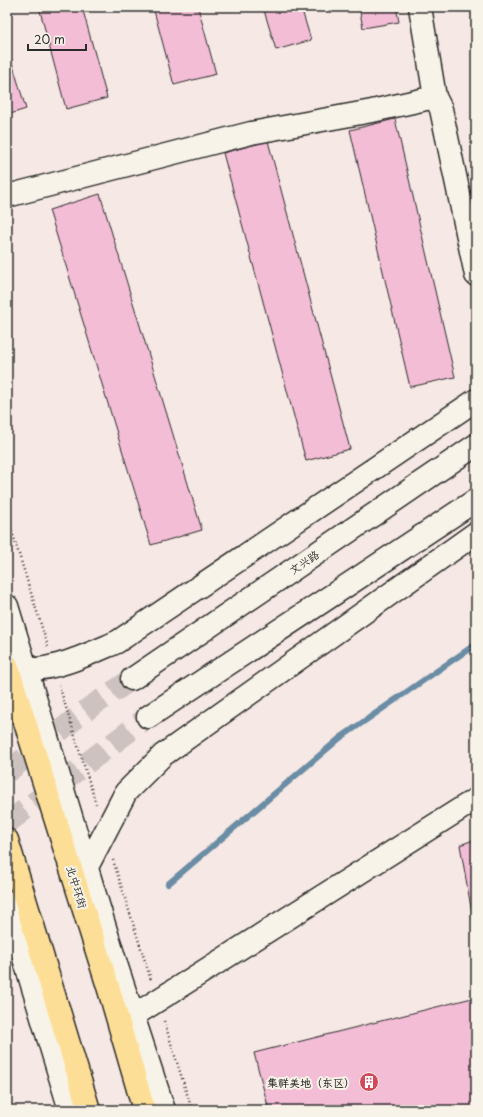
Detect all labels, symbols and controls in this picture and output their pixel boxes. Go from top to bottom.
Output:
scale bar [28,26,86,52]
text: 20 m [34,30,65,48]
street label: 文兴路 [286,546,322,578]
street label: 北中环街 [62,863,92,911]
building icon: 集祥美地（东区） [358,1071,380,1093]
place label: 集祥美地（东区） [267,1074,355,1091]

